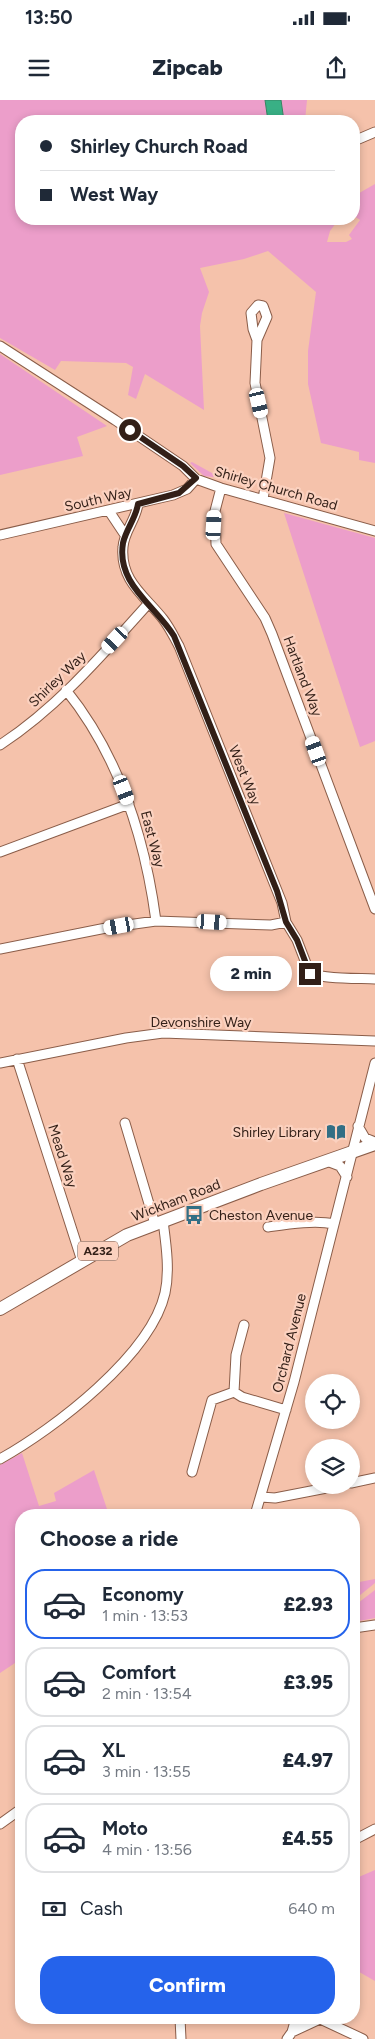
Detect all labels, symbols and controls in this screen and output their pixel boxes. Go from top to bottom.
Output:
text: 13:50 [25,6,73,29]
icon: menu [25,54,53,82]
text: Zipcab [152,54,223,81]
icon: share [322,54,350,82]
text: Shirley Church Road [70,135,248,158]
text: West Way [70,183,158,206]
car [248,387,269,419]
route start [119,419,141,441]
street label: Shirley Church Road [212,463,339,514]
street label: South Way [63,483,134,515]
car [205,510,222,540]
car [99,624,130,656]
street label: Hartland Way [279,634,326,719]
street label: Shirley Way [25,647,90,711]
car [303,734,328,768]
street label: West Way [225,743,264,808]
car [111,773,136,807]
street label: East Way [137,809,168,870]
car [196,914,227,930]
car [102,916,135,936]
callout: 2 min [210,956,292,992]
route end [299,963,321,985]
text: 2 min [231,964,271,983]
street label: Devonshire Way [151,1014,252,1031]
library icon: Shirley Library [325,1121,347,1143]
street label: Mead Way [44,1122,81,1191]
place label: Shirley Library [233,1124,322,1141]
street label: Wickham Road [129,1176,223,1225]
bus stop icon: Cheston Avenue [183,1204,205,1226]
place label: Cheston Avenue [209,1207,313,1224]
road number: A232 [78,1242,118,1260]
street label: Orchard Avenue [269,1291,310,1395]
map controls [305,1374,360,1494]
button: locate [305,1374,360,1429]
button: layers [305,1439,360,1494]
text: Choose a ride [40,1525,178,1552]
icon: car [42,1582,87,1627]
text: Economy [102,1583,184,1606]
text: £2.93 [283,1593,333,1616]
text: 1 min · 13:53 [102,1606,188,1625]
icon: car [42,1660,87,1705]
text: Comfort [102,1661,177,1684]
text: £3.95 [284,1671,333,1694]
text: 2 min · 13:54 [102,1684,192,1703]
icon: car [42,1738,87,1783]
text: XL [102,1739,125,1762]
text: £4.97 [282,1749,333,1772]
text: 3 min · 13:55 [102,1762,191,1781]
icon: car [42,1816,87,1861]
text: Moto [102,1817,148,1840]
text: £4.55 [282,1827,333,1850]
text: 4 min · 13:56 [102,1840,192,1859]
icon: cash [40,1895,68,1923]
text: Cash [80,1897,123,1920]
text: 640 m [288,1899,335,1918]
button: Confirm [40,1956,335,2014]

